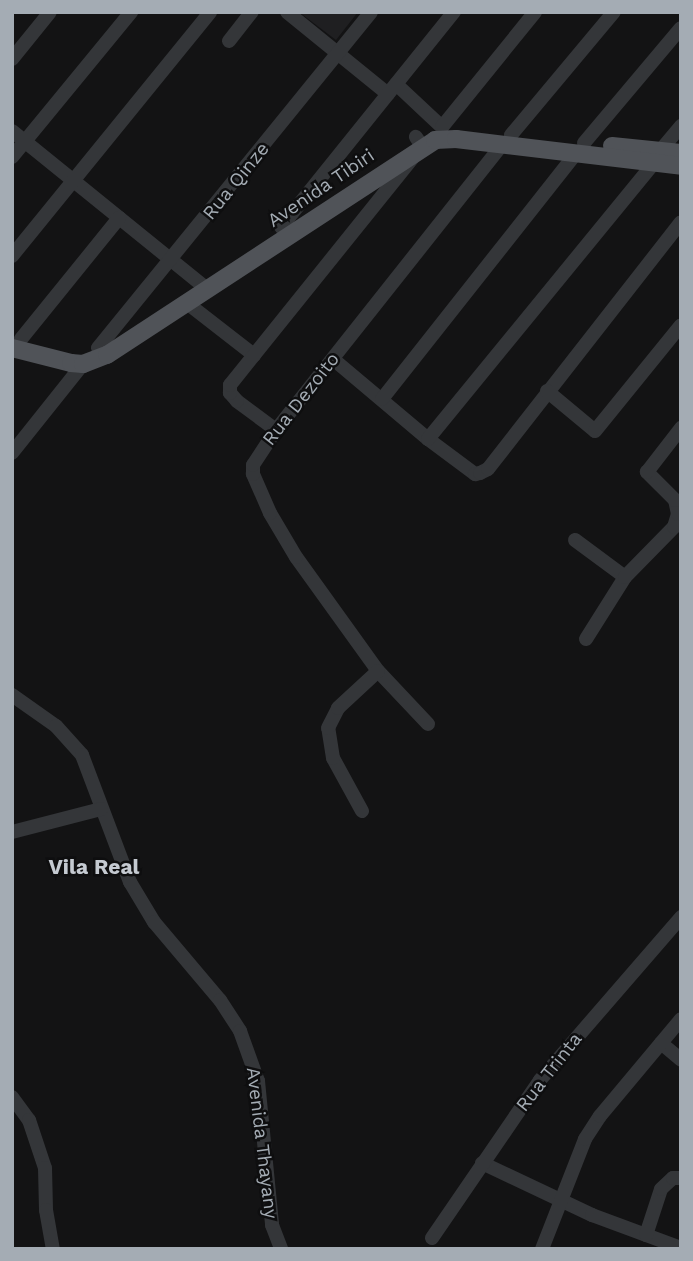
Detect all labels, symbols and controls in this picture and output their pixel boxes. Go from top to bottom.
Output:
street label: Rua Qinze [198,138,274,224]
street label: Avenida Tibiri [263,144,379,232]
street label: Rua Dezoito [258,348,344,450]
district label: Vila Real [48,854,140,880]
street label: Rua Trinta [511,1028,587,1116]
street label: Avenida Thayany [241,1065,283,1221]

